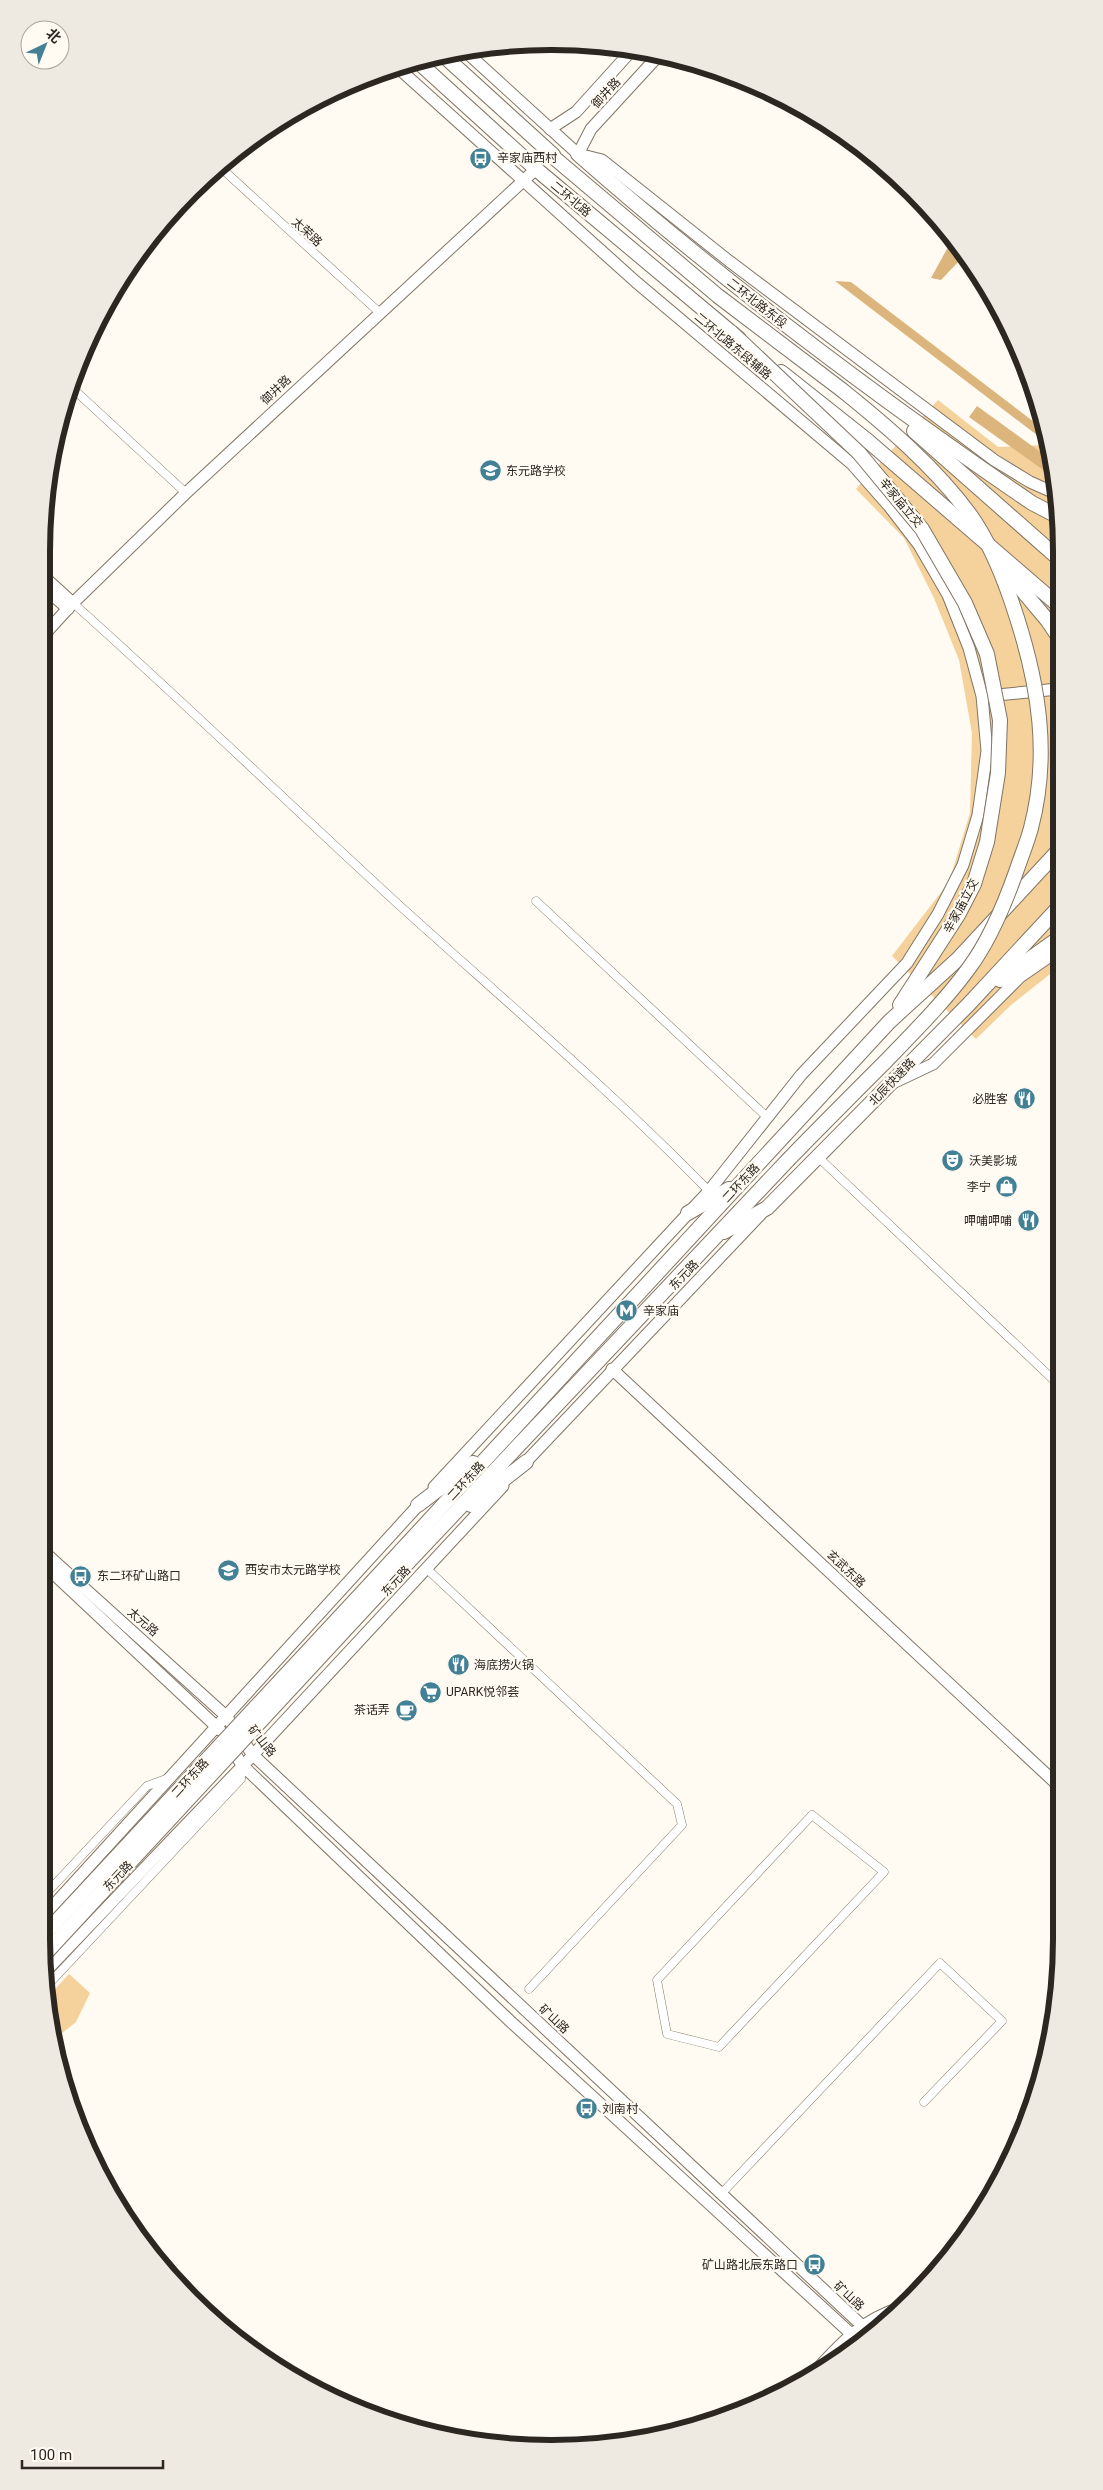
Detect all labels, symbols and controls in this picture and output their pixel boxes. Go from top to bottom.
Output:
north arrow [20,20,70,70]
text: 北 [43,25,64,46]
street label: 御井路 [589,75,623,111]
bus stop icon: 辛家庙西村 [469,146,493,170]
place label: 辛家庙西村 [497,151,558,165]
street label: 二环北路 [548,178,594,220]
street label: 太荣路 [289,215,325,249]
street label: 二环北路东段 [724,275,790,331]
street label: 二环北路东段辅路 [692,310,774,382]
street label: 御井路 [258,373,294,407]
school or university icon: 东元路学校 [478,459,502,483]
place label: 东元路学校 [506,464,566,478]
street label: 辛家庙立交 [876,476,926,530]
street label: 辛家庙立交 [941,876,981,936]
street label: 北辰快速路 [866,1056,918,1108]
restaurant icon: 必胜客 [1012,1087,1036,1111]
place label: 必胜客 [972,1092,1008,1106]
theatre icon: 沃美影城 [941,1149,965,1173]
place label: 沃美影城 [969,1154,1017,1168]
street label: 二环东路 [720,1161,762,1205]
shop icon: 李宁 [995,1175,1019,1199]
place label: 李宁 [967,1180,991,1194]
restaurant icon: 呷哺呷哺 [1016,1209,1040,1233]
place label: 呷哺呷哺 [964,1214,1012,1228]
street label: 东元路 [666,1257,702,1293]
metro station icon: 辛家庙 [615,1299,639,1323]
place label: 辛家庙 [643,1304,679,1318]
street label: 二环东路 [445,1459,487,1503]
street label: 玄武东路 [824,1548,868,1590]
school or university icon: 西安市太元路学校 [217,1558,241,1582]
place label: 西安市太元路学校 [245,1563,341,1577]
street label: 东元路 [379,1563,413,1599]
bus stop icon: 东二环矿山路口 [69,1564,93,1588]
place label: 东二环矿山路口 [97,1569,181,1583]
street label: 太元路 [125,1605,161,1639]
restaurant icon: 海底捞火锅 [446,1653,470,1677]
place label: 海底捞火锅 [474,1658,534,1672]
supermarket icon: UPARK悦邻荟 [418,1680,442,1704]
place label: UPARK悦邻荟 [446,1685,519,1699]
cafe icon: 茶话弄 [394,1698,418,1722]
place label: 茶话弄 [354,1703,390,1717]
street label: 矿山路 [245,1723,279,1759]
street label: 二环东路 [169,1756,211,1800]
street label: 东元路 [100,1858,136,1894]
street label: 矿山路 [536,2002,572,2036]
bus stop icon: 刘南村 [574,2097,598,2121]
place label: 刘南村 [602,2102,639,2116]
bus stop icon: 矿山路北辰东路口 [802,2253,826,2277]
place label: 矿山路北辰东路口 [702,2258,798,2272]
street label: 矿山路 [831,2279,867,2313]
scale bar [22,2438,164,2470]
text: 100 m [30,2446,72,2464]

